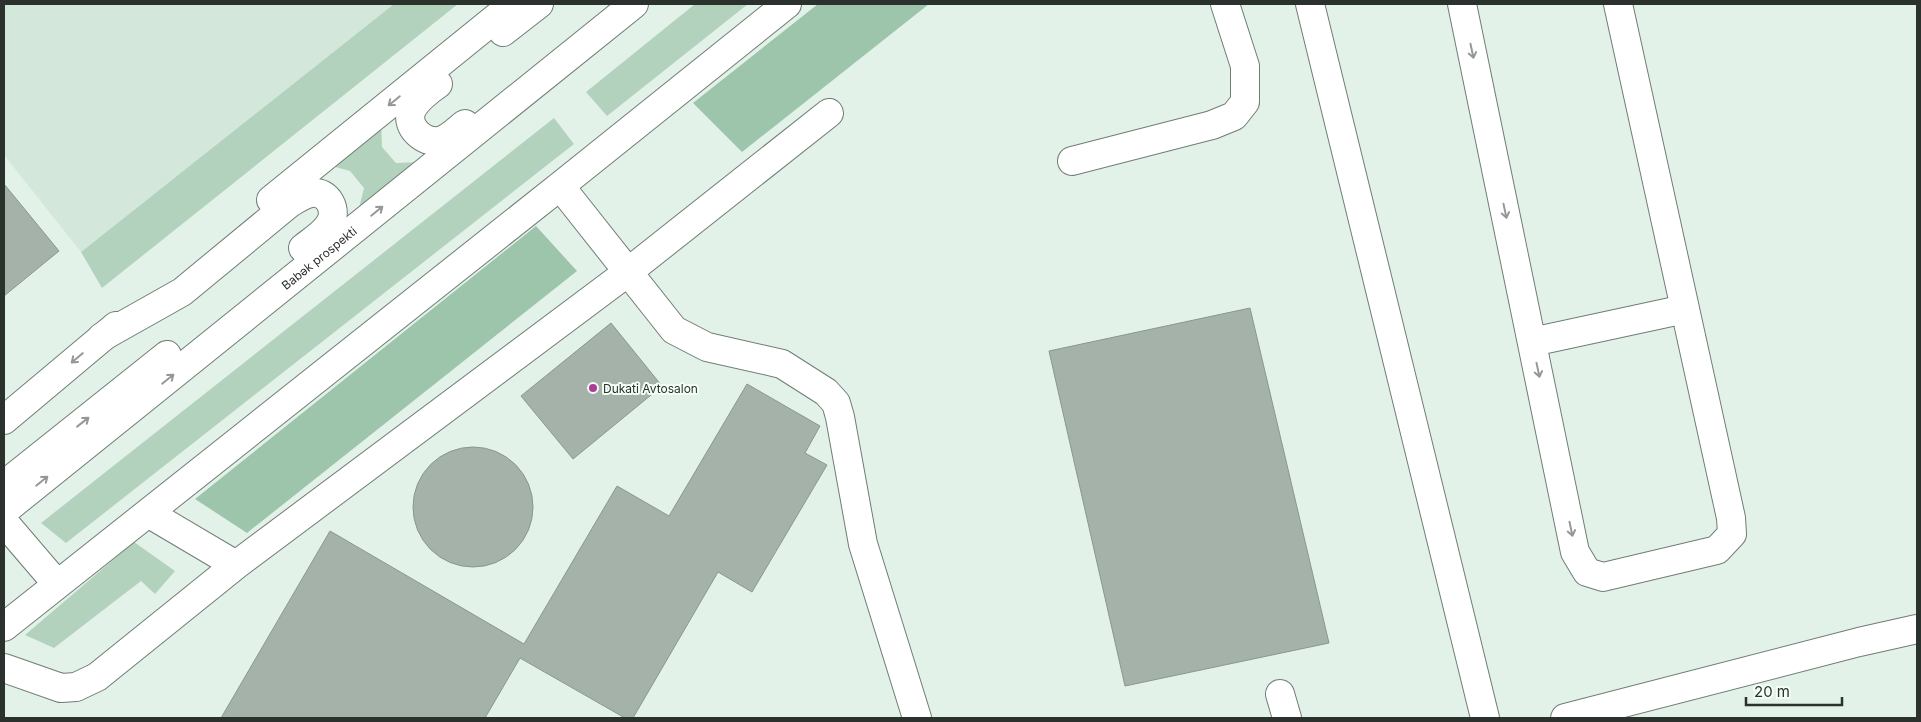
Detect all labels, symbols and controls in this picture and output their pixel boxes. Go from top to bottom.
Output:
one-way arrow [1468,43,1477,59]
one-way arrow [387,95,400,106]
one-way arrow [1501,202,1510,218]
one-way arrow [370,206,383,217]
street label: Babək prospekti [278,223,359,292]
one-way arrow [71,352,84,363]
one-way arrow [1534,361,1543,377]
one-way arrow [161,373,174,384]
place label: Dukati Avtosalon [603,381,698,396]
marker: Dukati Avtosalon [587,382,599,394]
one-way arrow [76,416,89,427]
one-way arrow [35,475,48,486]
one-way arrow [1566,520,1576,536]
scale bar [1746,674,1842,706]
text: 20 m [1754,682,1790,701]

